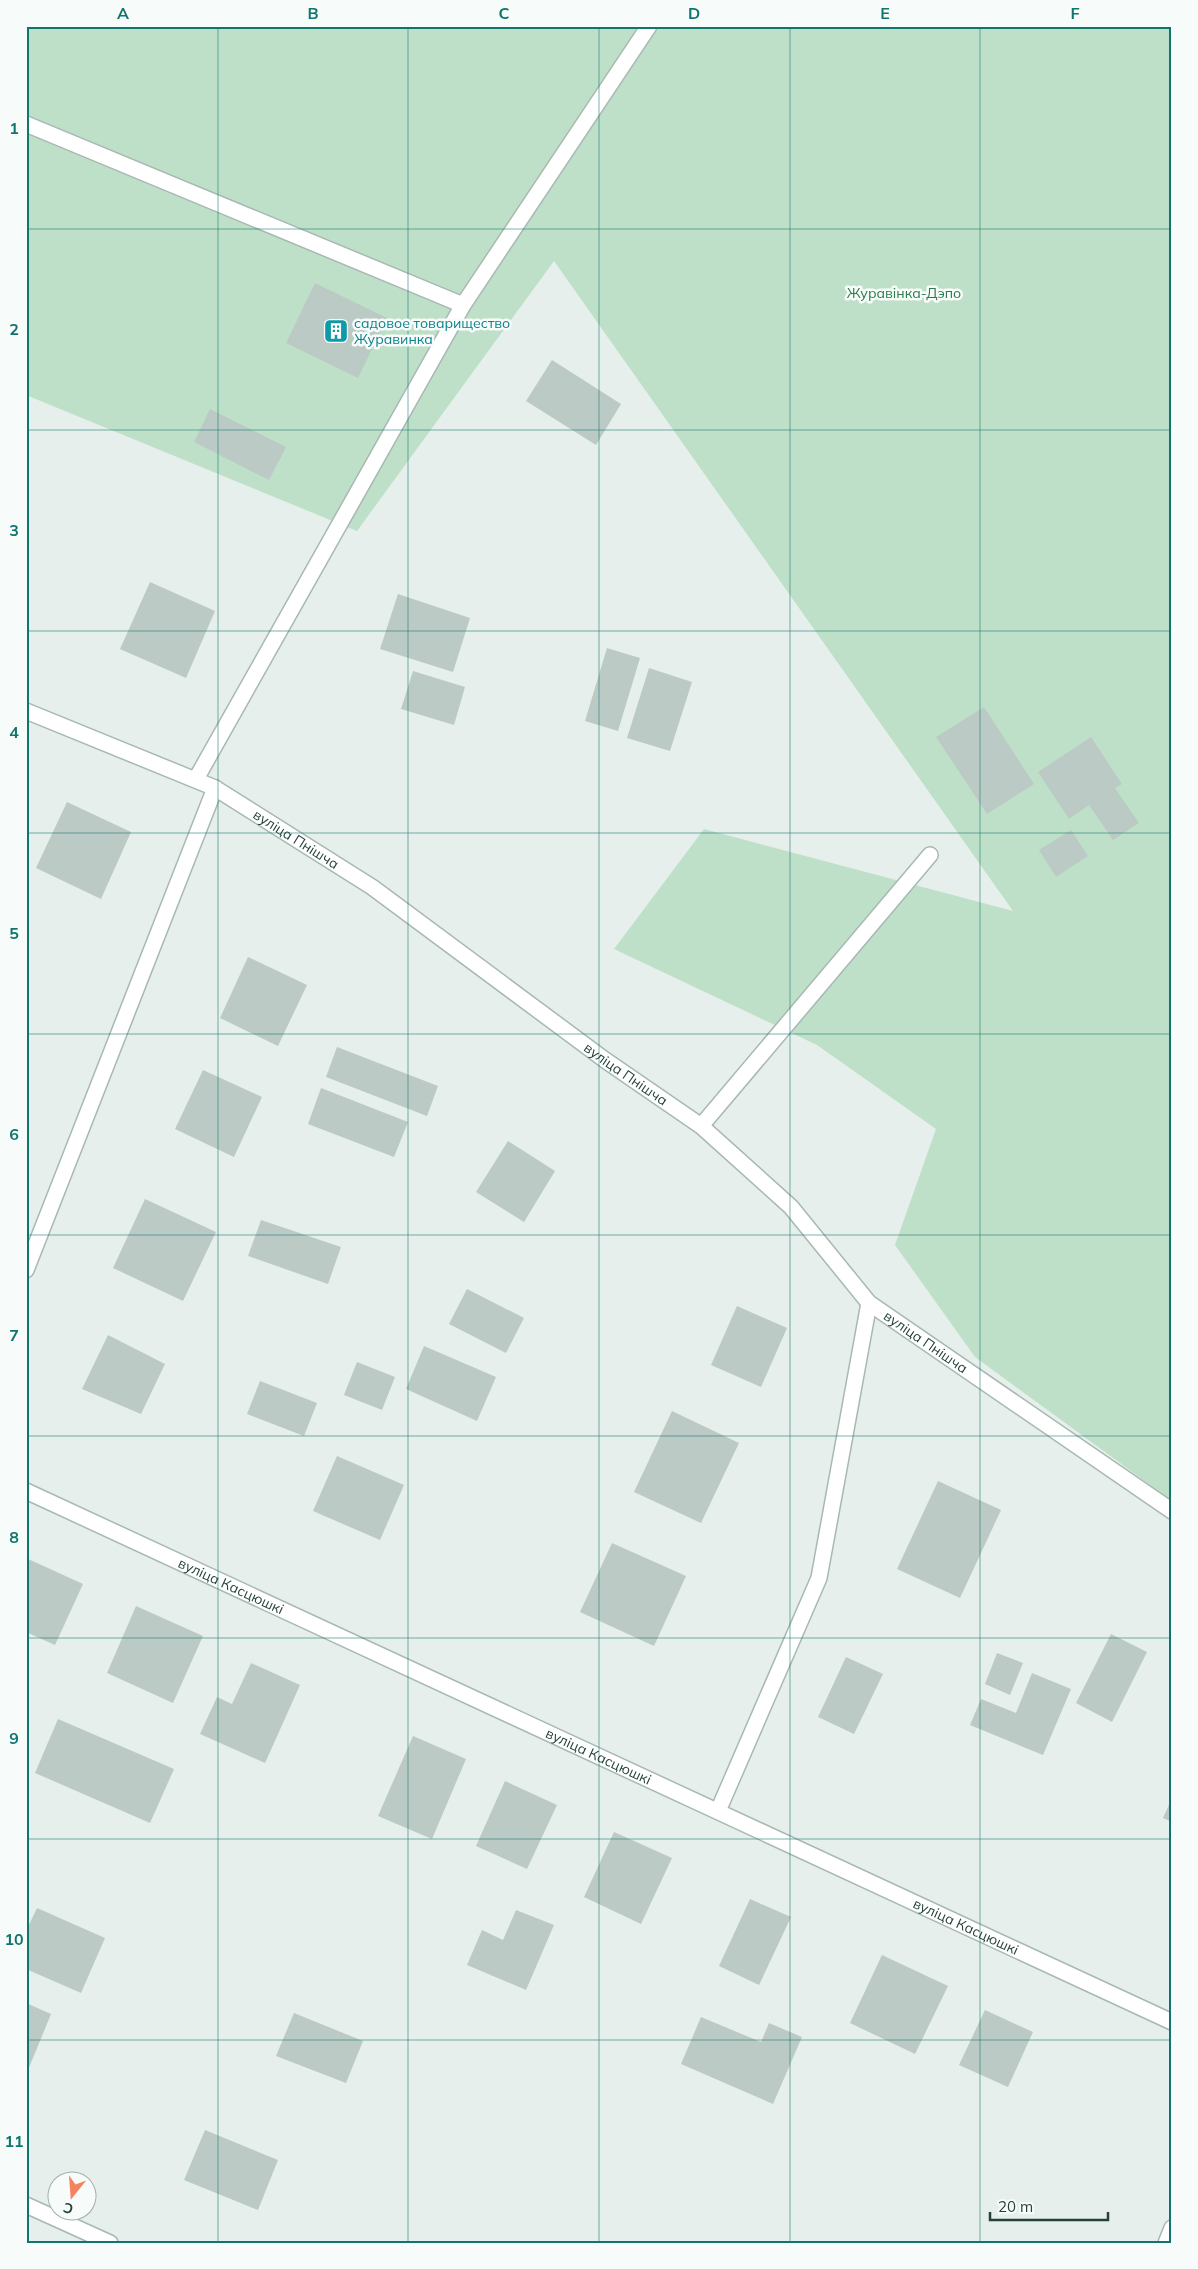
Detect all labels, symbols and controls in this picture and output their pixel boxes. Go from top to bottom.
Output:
text: A [117,3,129,23]
text: B [307,3,319,23]
text: C [499,3,510,23]
text: D [688,3,700,23]
text: E [880,3,890,23]
text: F [1070,3,1080,23]
text: 1 [9,118,19,138]
park label: Журавінка-Дэпо [847,284,961,302]
place label: садовое товарищество Журавинка [354,314,510,348]
building icon: садовое товарищество Журавинка [323,318,349,344]
text: 2 [9,319,19,339]
text: 3 [9,520,19,540]
text: 4 [9,722,19,742]
street label: вуліца Пнішча [250,805,342,873]
text: 5 [9,923,19,943]
street label: вуліца Пнішча [580,1039,671,1109]
text: 6 [9,1124,19,1144]
street label: вуліца Пнішча [880,1307,971,1377]
text: 7 [9,1325,19,1345]
text: 8 [9,1527,19,1547]
street label: вуліца Касцюшкі [175,1554,287,1618]
street label: вуліца Касцюшкі [543,1724,654,1788]
text: 9 [9,1728,19,1748]
street label: вуліца Касцюшкі [910,1894,1022,1959]
text: 10 [4,1929,24,1949]
text: 11 [4,2131,24,2151]
north arrow [48,2172,98,2222]
scale bar [990,2189,1108,2221]
text: 20 m [998,2197,1033,2216]
text: С [61,2198,75,2218]

